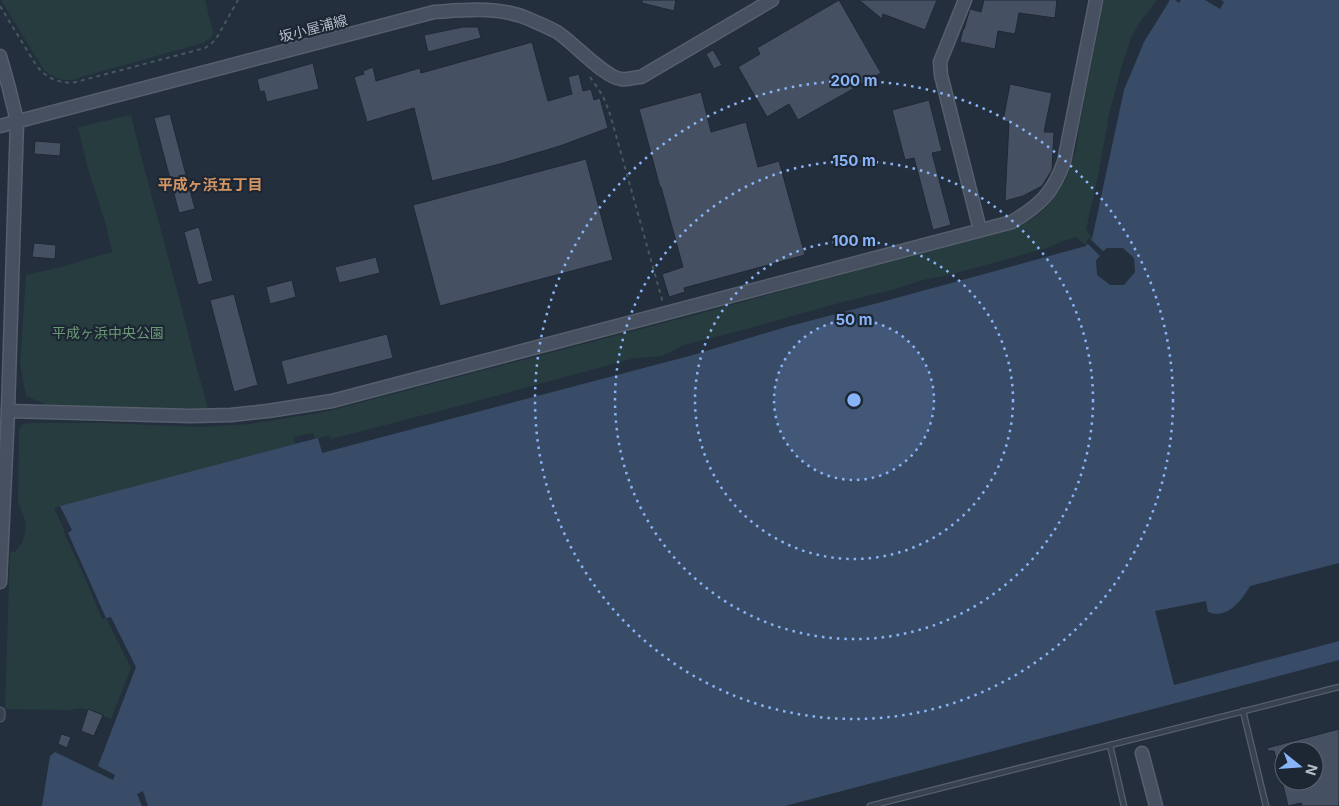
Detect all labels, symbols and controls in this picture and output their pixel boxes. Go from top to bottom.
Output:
street label: 坂小屋浦線 [277,11,349,45]
text: 200 m [831,71,877,90]
text: 150 m [832,151,876,170]
district label: 平成ヶ浜五丁目 [157,175,263,194]
text: 100 m [832,231,876,250]
text: 50 m [836,310,872,329]
park label: 平成ヶ浜中央公園 [52,324,164,341]
centre of rings [845,391,863,409]
north arrow [1274,741,1324,791]
text: N [1302,762,1322,778]

